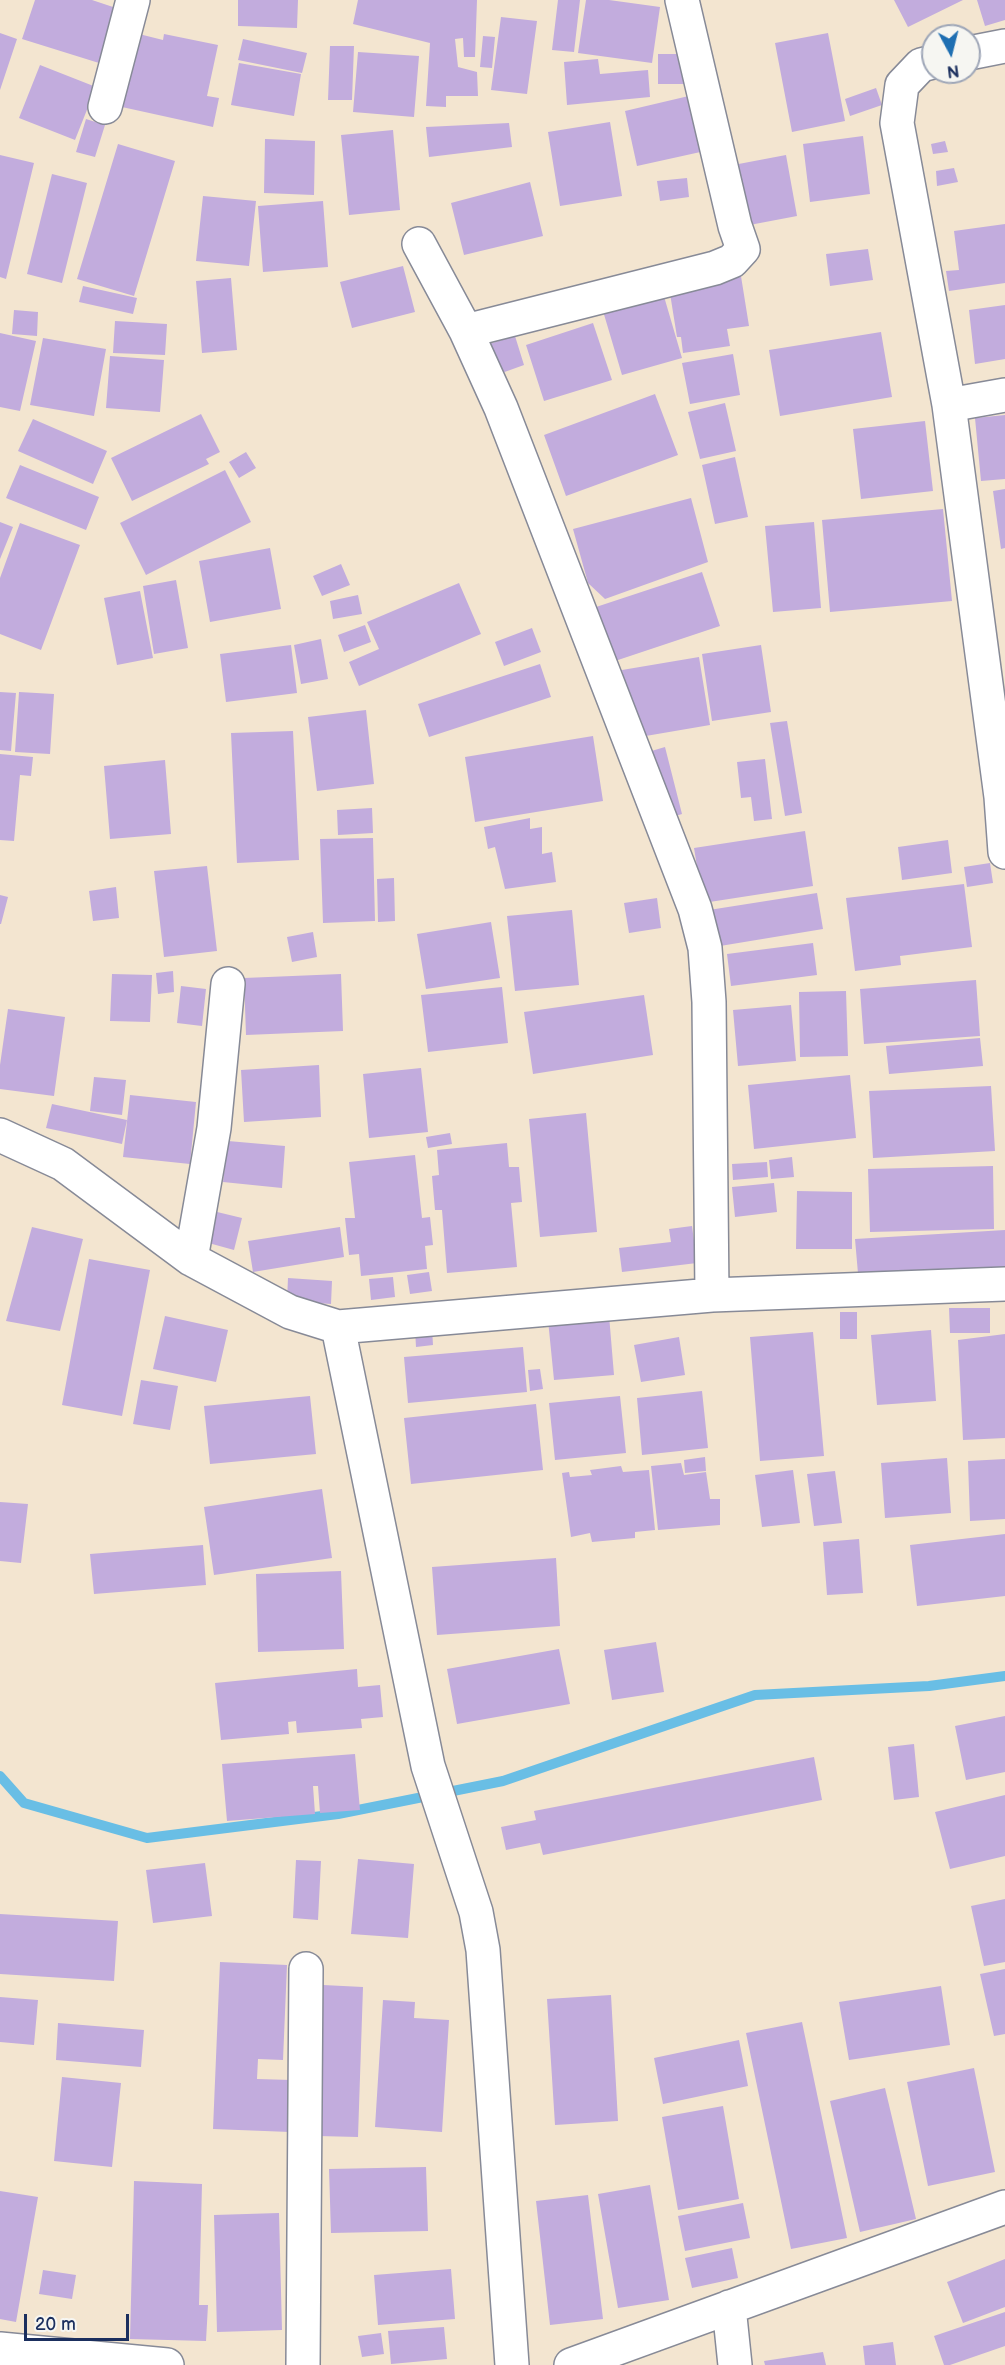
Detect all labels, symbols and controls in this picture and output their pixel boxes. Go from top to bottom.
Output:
north arrow [921,24,981,84]
text: N [946,60,960,81]
scale bar [27,2302,132,2340]
text: 20 m [35,2314,76,2335]

